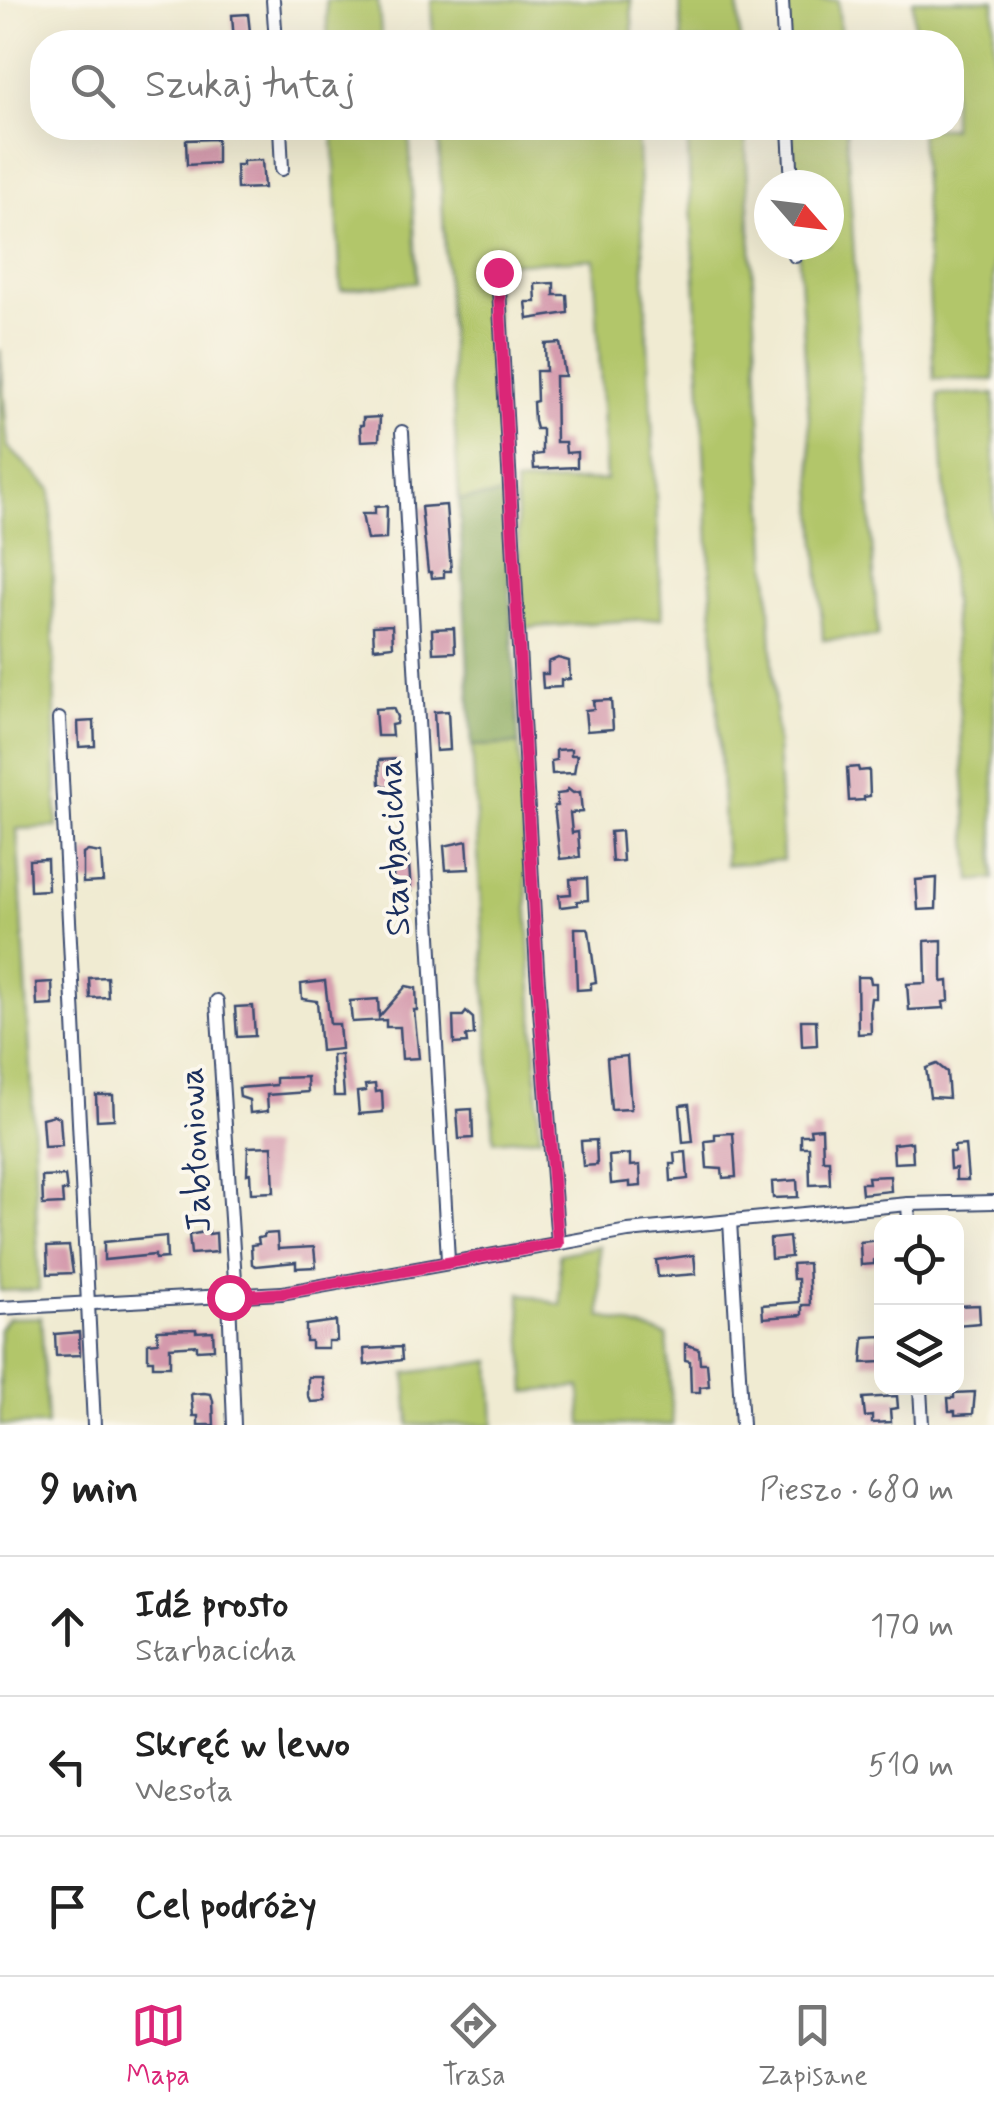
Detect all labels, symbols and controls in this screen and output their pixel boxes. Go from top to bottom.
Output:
search box [30,30,964,140]
icon: search [65,58,120,113]
text: Szukaj tutaj [145,61,355,110]
north arrow [754,170,844,260]
route end [476,250,522,296]
street label: Starbacicha [367,758,423,938]
street label: Jabłoniowa [169,1066,223,1234]
map controls [874,1215,964,1395]
button: locate [874,1215,964,1305]
route start [207,1275,253,1321]
button: layers [874,1305,964,1395]
text: 9 min [40,1463,139,1518]
text: Pieszo · 680 m [760,1469,954,1511]
text: Idź prosto [135,1581,288,1630]
icon: ahead [40,1599,95,1654]
text: 170 m [870,1605,954,1647]
text: Starbacicha [135,1630,297,1672]
text: Skręć w lewo [135,1721,350,1770]
icon: left [40,1739,95,1794]
text: 510 m [868,1745,954,1787]
text: Wesoła [135,1770,233,1812]
icon: arrive [40,1879,95,1934]
text: Cel podróży [135,1882,317,1931]
tab: Mapa [126,1998,190,2095]
tab: Trasa [442,1998,506,2095]
tab: Zapisane [758,1998,868,2095]

